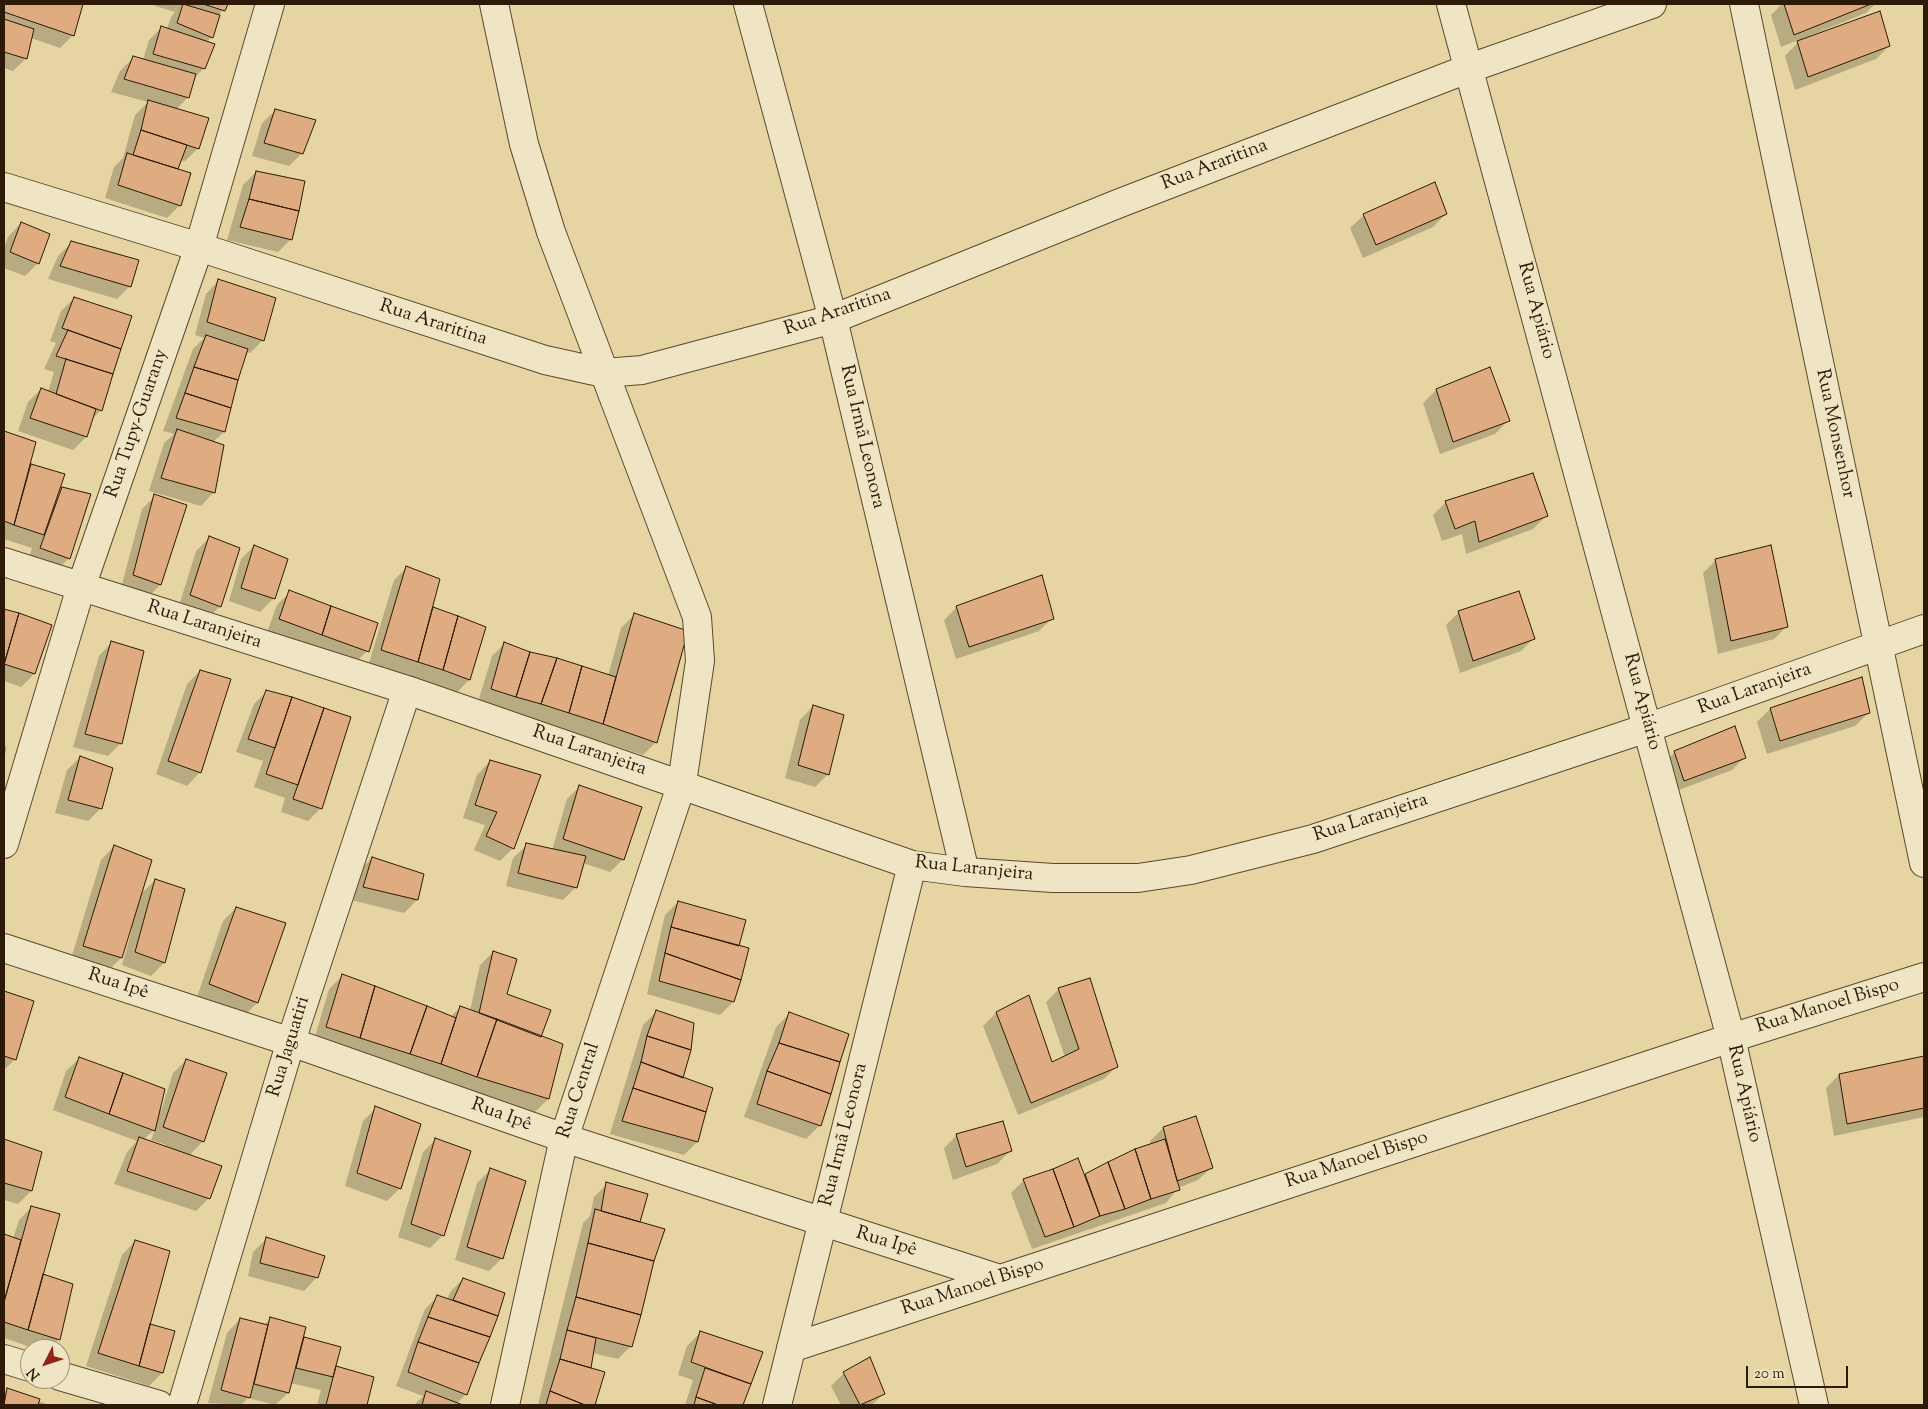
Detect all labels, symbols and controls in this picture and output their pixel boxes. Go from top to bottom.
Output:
street label: Rua Araritina [1159,135,1271,197]
street label: Rua Apiário [1511,260,1559,362]
street label: Rua Araritina [781,284,895,342]
street label: Rua Araritina [376,296,490,352]
street label: Rua Tupy-Guarany [102,347,174,501]
street label: Rua Irmã Leonora [833,363,889,511]
street label: Rua Monsenhor [1809,367,1859,501]
street label: Rua Laranjeira [144,597,264,655]
street label: Rua Apiário [1617,651,1665,753]
street label: Rua Laranjeira [1695,659,1815,721]
street label: Rua Laranjeira [529,722,649,782]
street label: Rua Laranjeira [1311,790,1431,848]
street label: Rua Laranjeira [914,852,1034,888]
street label: Rua Ipê [85,965,151,1005]
street label: Rua Manoel Bispo [1754,974,1902,1040]
street label: Rua Jaguatiri [264,994,316,1100]
street label: Rua Central [554,1040,606,1142]
street label: Rua Apiário [1721,1043,1765,1145]
street label: Rua Irmã Leonora [816,1061,874,1209]
street label: Rua Ipê [468,1095,534,1137]
street label: Rua Manoel Bispo [1283,1127,1431,1195]
street label: Rua Ipê [853,1223,919,1263]
street label: Rua Manoel Bispo [899,1254,1047,1322]
north arrow [20,1339,70,1389]
scale bar [1748,1356,1850,1388]
text: N [23,1362,46,1384]
text: 20 m [1754,1364,1785,1385]

